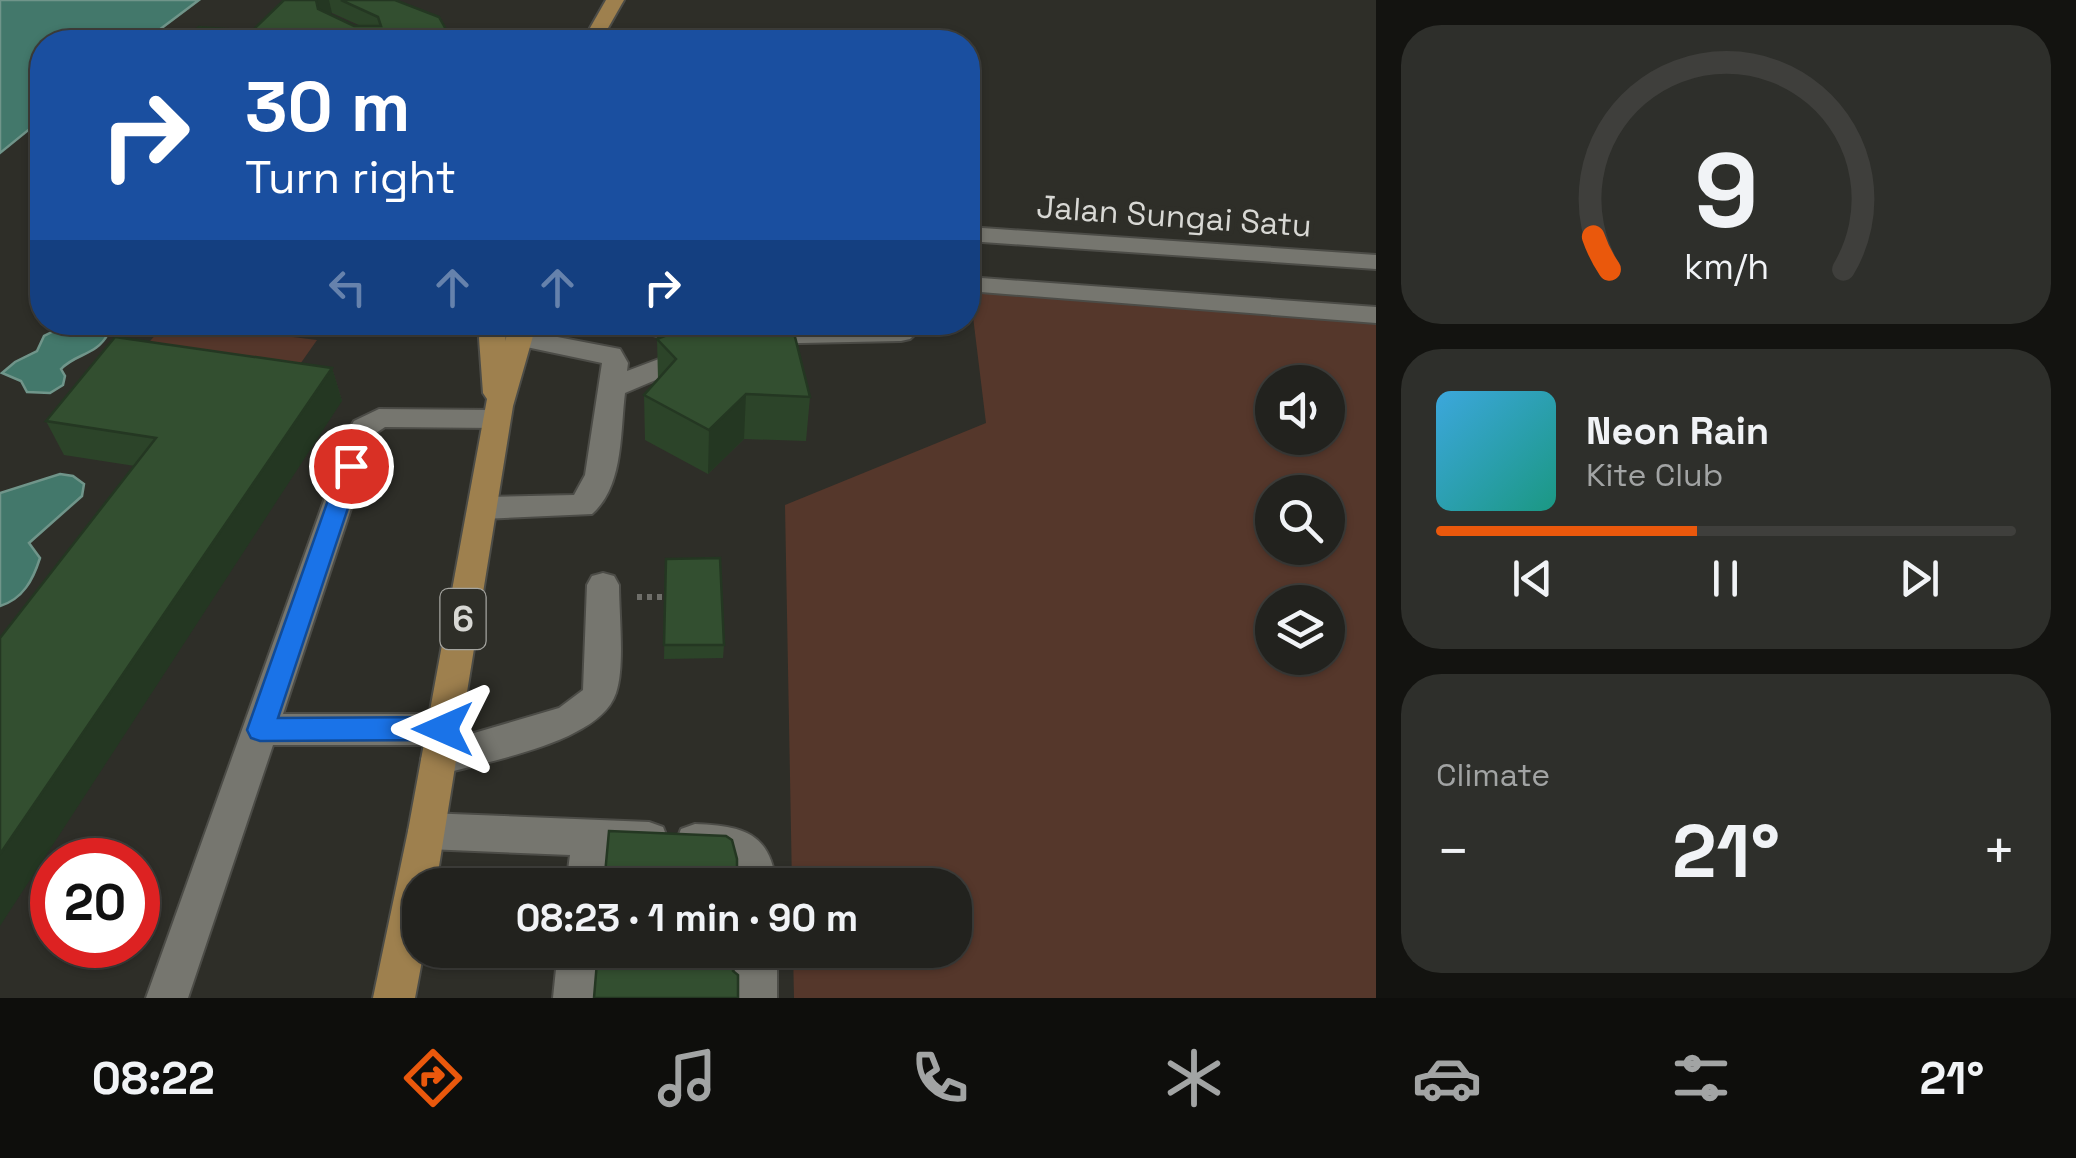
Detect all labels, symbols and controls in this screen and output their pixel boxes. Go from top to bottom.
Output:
text: 30 m [245,62,410,151]
icon: right [80,70,210,200]
text: 9 [1694,125,1758,257]
text: Turn right [245,149,456,206]
street label: Jalan Sungai Satu [1035,186,1313,246]
text: km/h [1683,244,1769,289]
icon: left [320,260,375,315]
icon: ahead [425,260,480,315]
icon: ahead [530,260,585,315]
icon: right [635,260,690,315]
map controls [1255,365,1345,675]
button: sound [1255,365,1345,455]
text: Neon Rain [1586,407,1769,455]
pin [309,424,394,509]
icon: arrive [324,439,379,494]
text: Kite Club [1586,455,1723,495]
button: search [1255,475,1345,565]
icon: previous [1505,551,1560,606]
icon: pause [1698,551,1753,606]
icon: next [1892,551,1947,606]
button: layers [1255,585,1345,675]
road number: 6 [440,589,486,649]
position arrow [391,677,495,781]
text: Climate [1436,755,1550,795]
text: 21° [1672,803,1780,899]
text: − [1436,816,1470,886]
text: + [1982,816,2016,886]
speed limit sign: 20 [30,838,160,968]
text: 08:23 · 1 min · 90 m [516,894,858,942]
icon: directions [398,1043,468,1113]
icon: music [652,1043,722,1113]
icon: phone [905,1043,975,1113]
icon: climate [1159,1043,1229,1113]
icon: car [1412,1043,1482,1113]
icon: filters [1666,1043,1736,1113]
text: 08:22 [92,1050,215,1107]
text: 21° [1919,1050,1984,1107]

